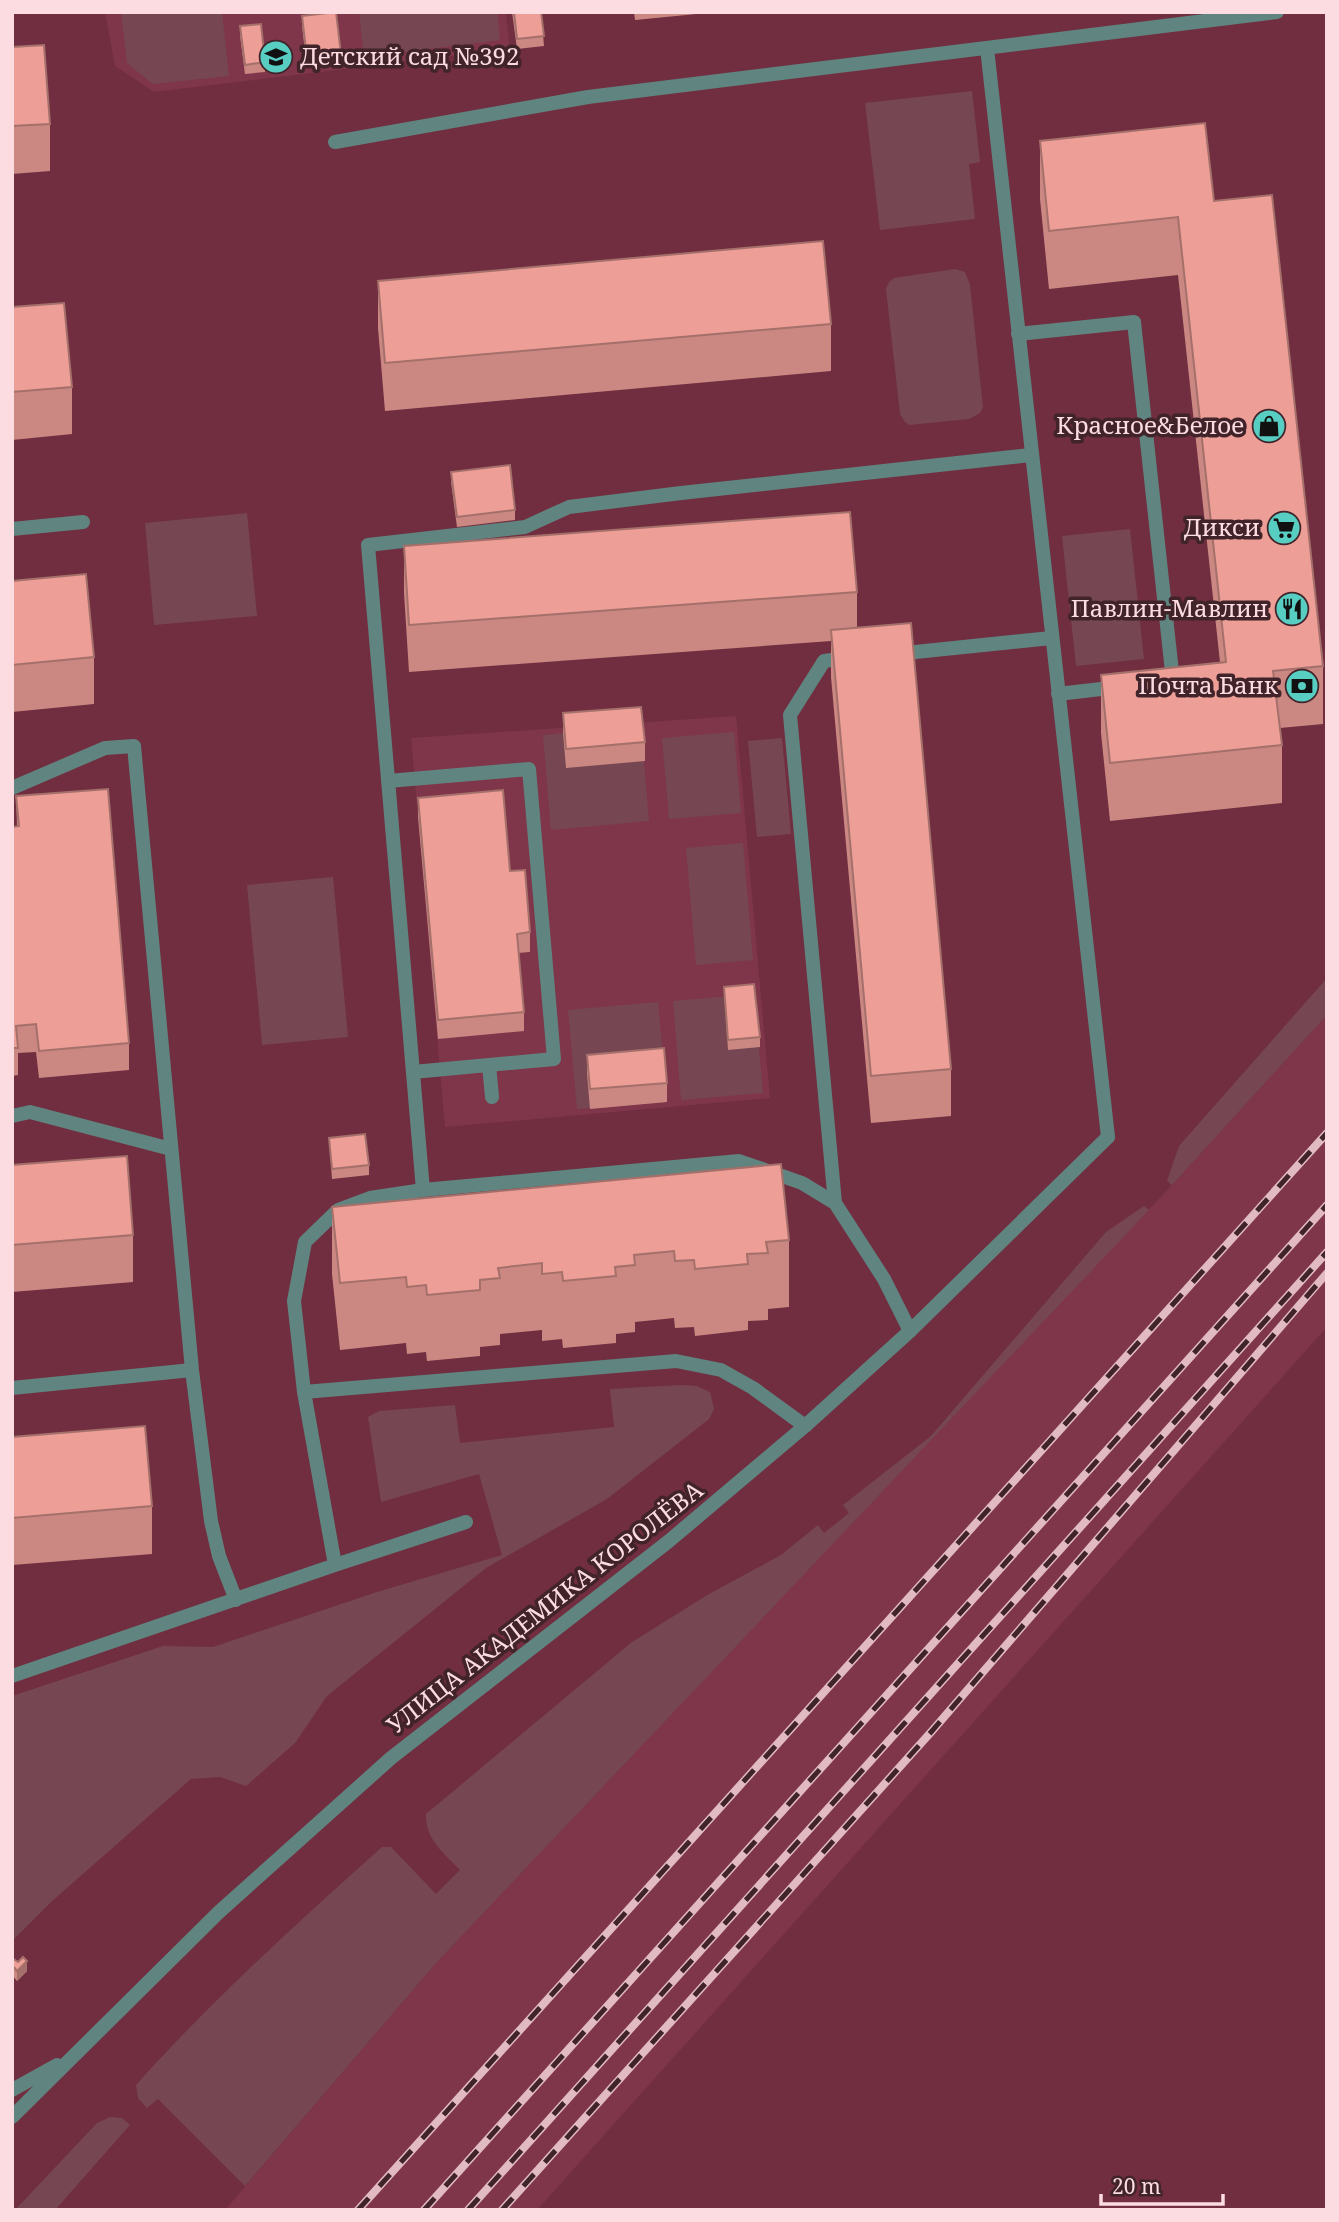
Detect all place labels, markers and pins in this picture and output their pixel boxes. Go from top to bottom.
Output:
school or university icon: Детский сад №392 [257,38,295,76]
place label: Детский сад №392 [300,39,519,72]
shop icon: Красное&Белое [1250,407,1288,445]
place label: Красное&Белое [1056,408,1244,441]
supermarket icon: Дикси [1265,509,1303,547]
place label: Дикси [1184,510,1260,543]
restaurant icon: Павлин-Мавлин [1273,590,1311,628]
place label: Павлин-Мавлин [1071,591,1268,624]
bank icon: Почта Банк [1283,667,1321,705]
place label: Почта Банк [1138,668,1279,701]

